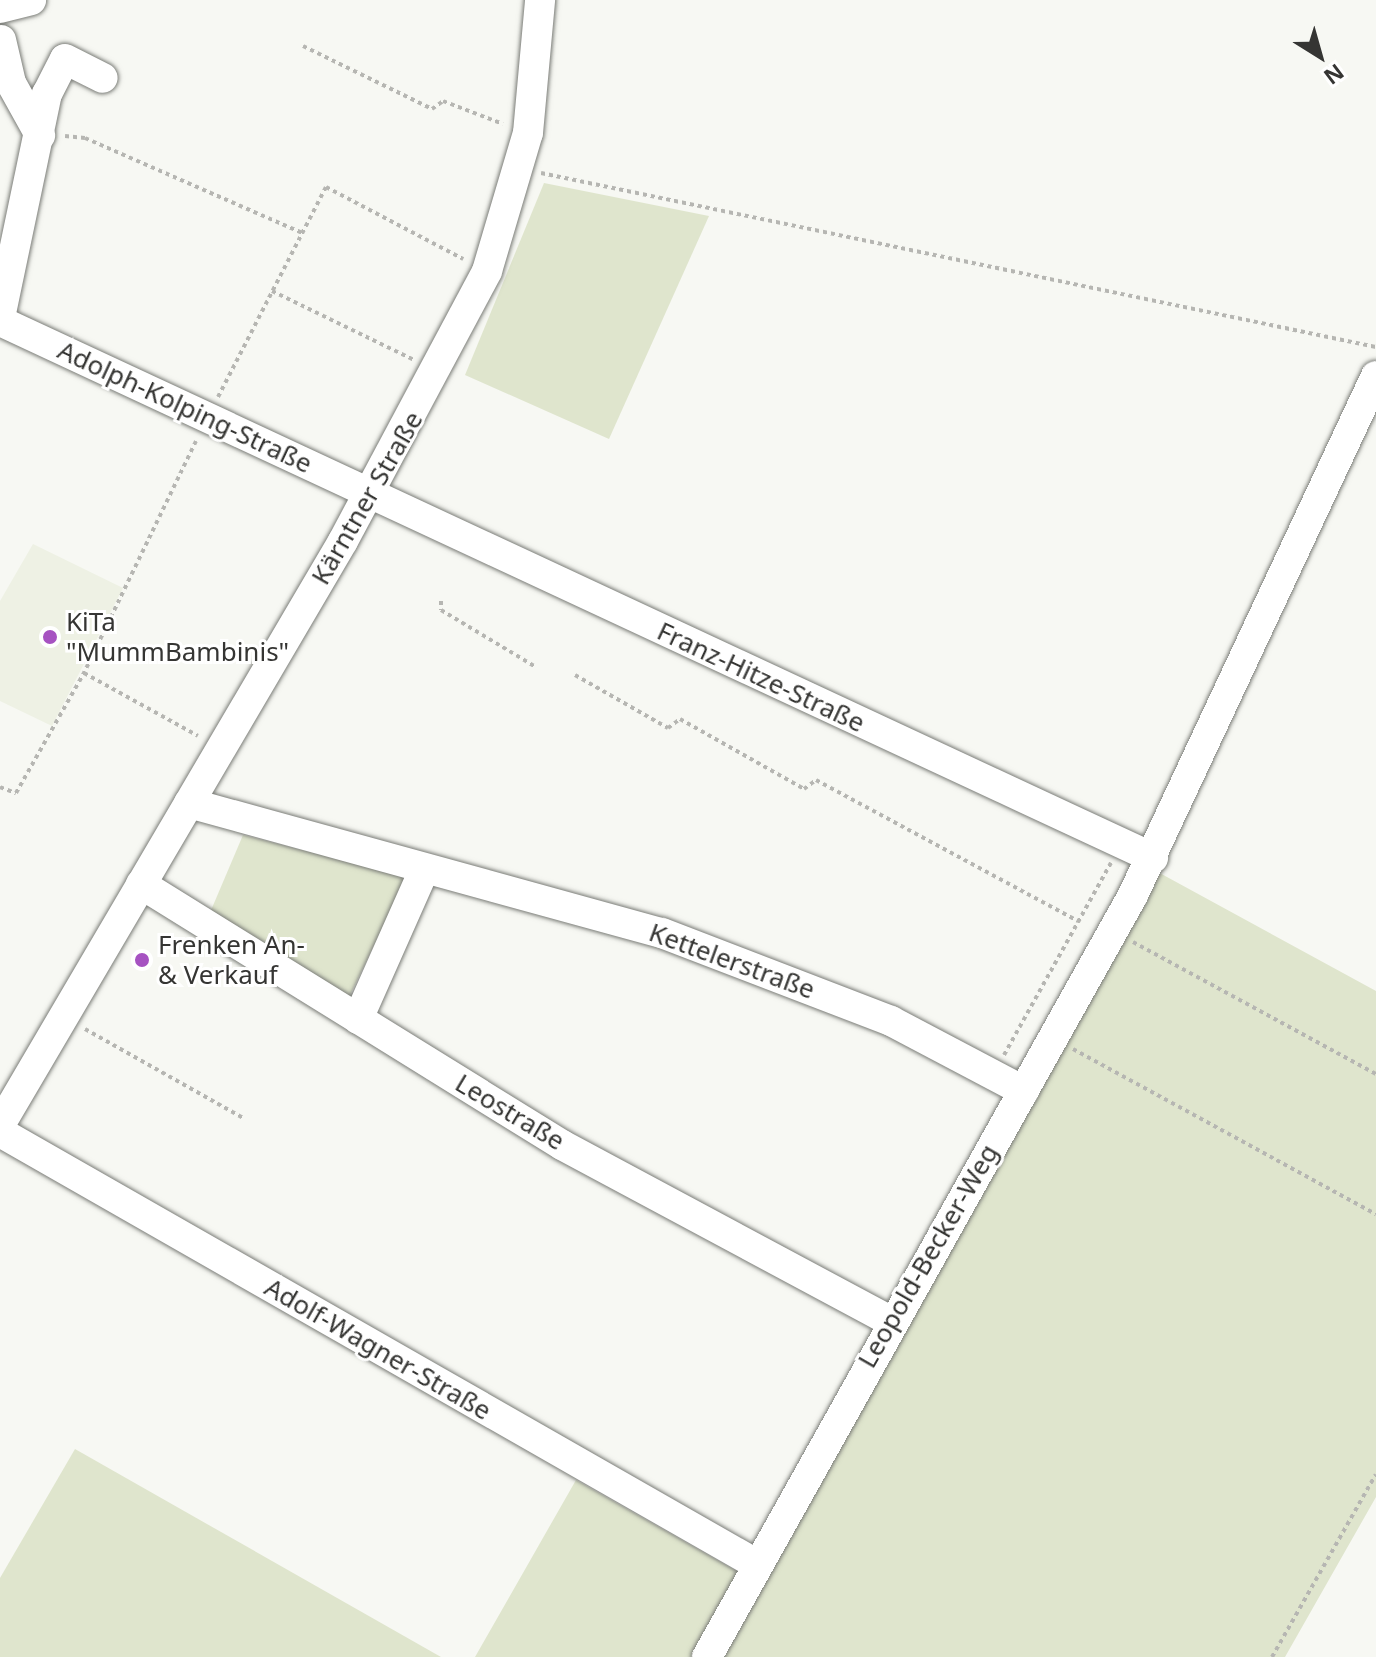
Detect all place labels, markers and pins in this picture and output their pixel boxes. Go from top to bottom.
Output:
place label: KiTa "MummBambinis" [66,606,289,668]
marker: KiTa "MummBambinis" [41,628,59,646]
place label: Frenken An- & Verkauf [158,929,305,990]
marker: Frenken An- & Verkauf [133,951,151,969]

